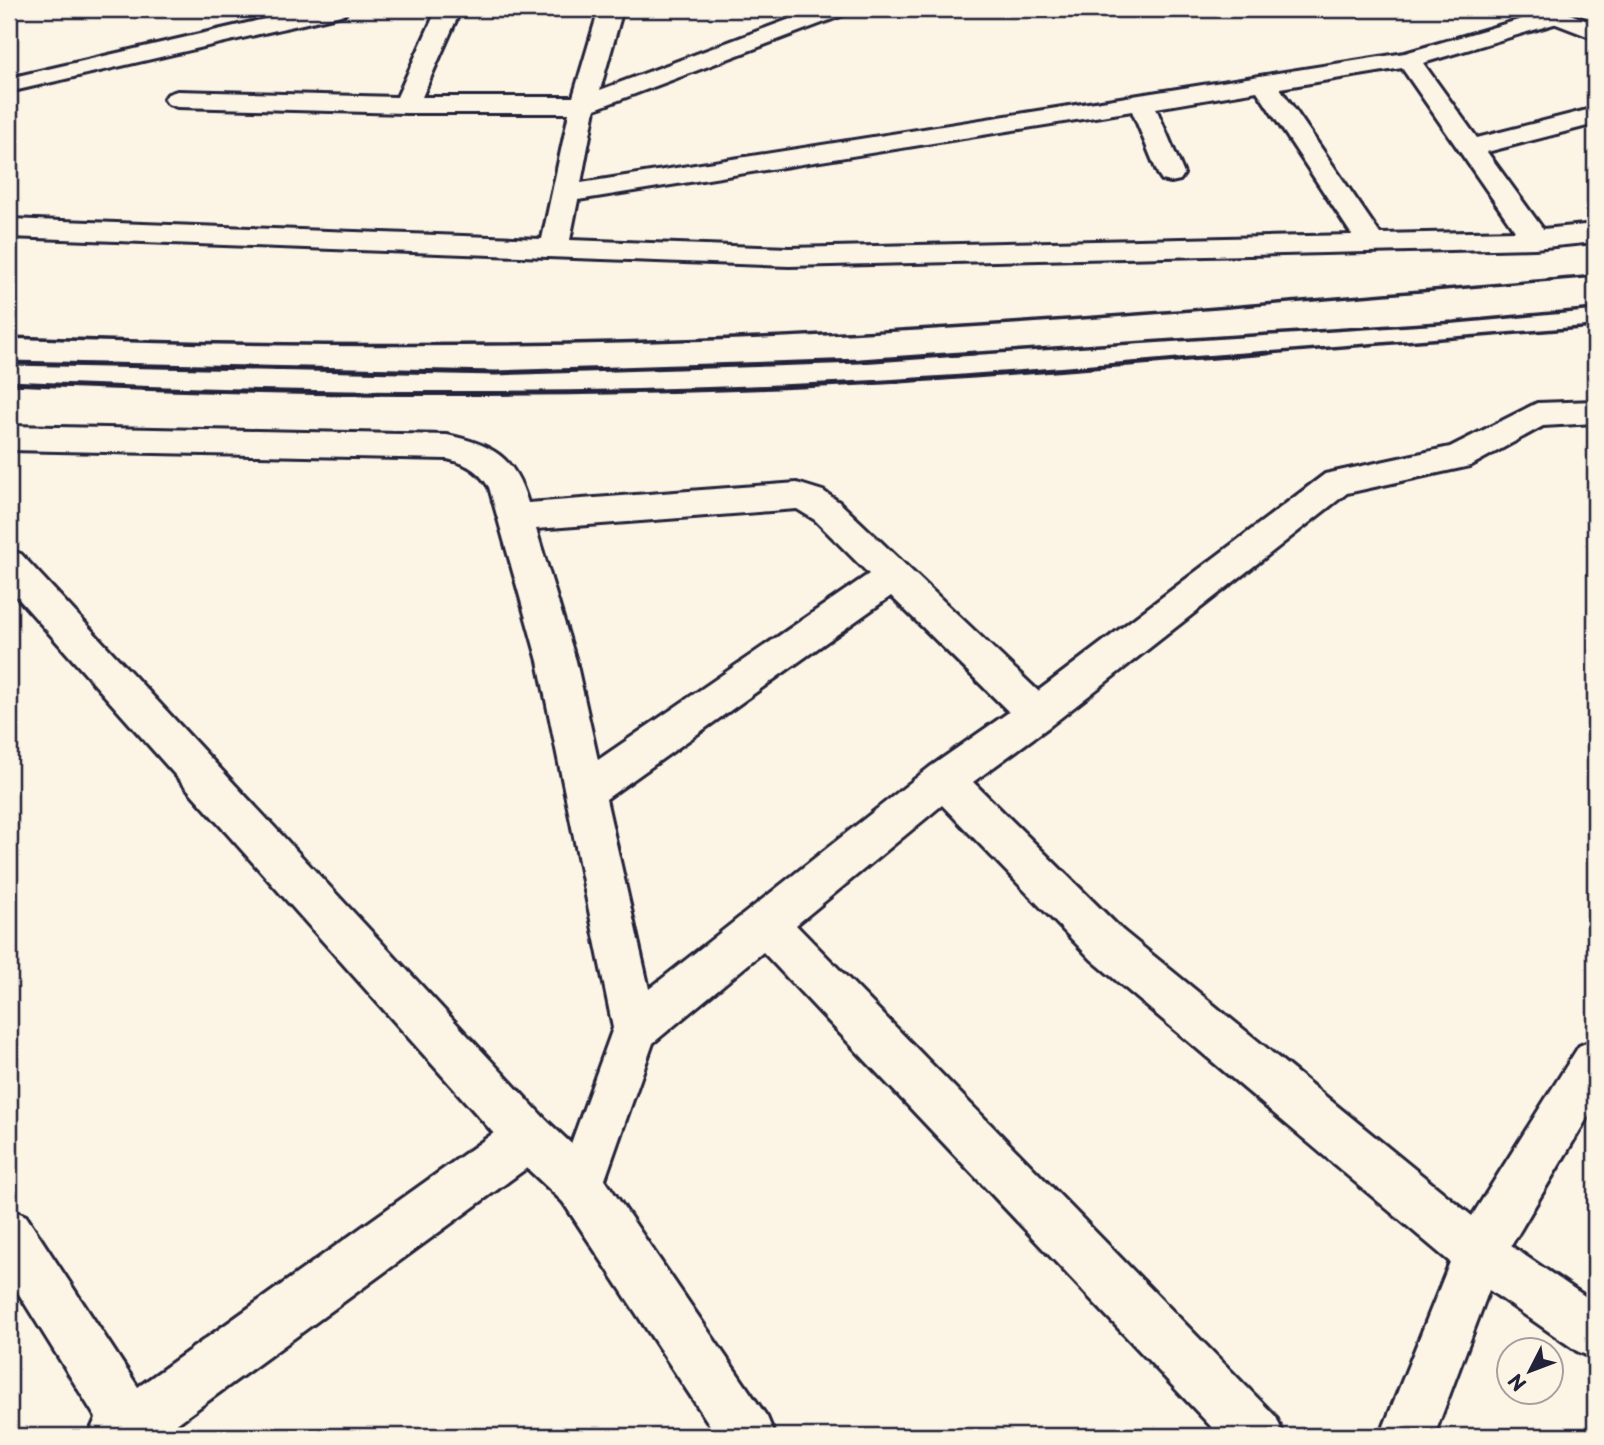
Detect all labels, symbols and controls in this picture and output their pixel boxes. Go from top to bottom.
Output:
north arrow [1496,1336,1566,1406]
text: N [1501,1368,1532,1398]

